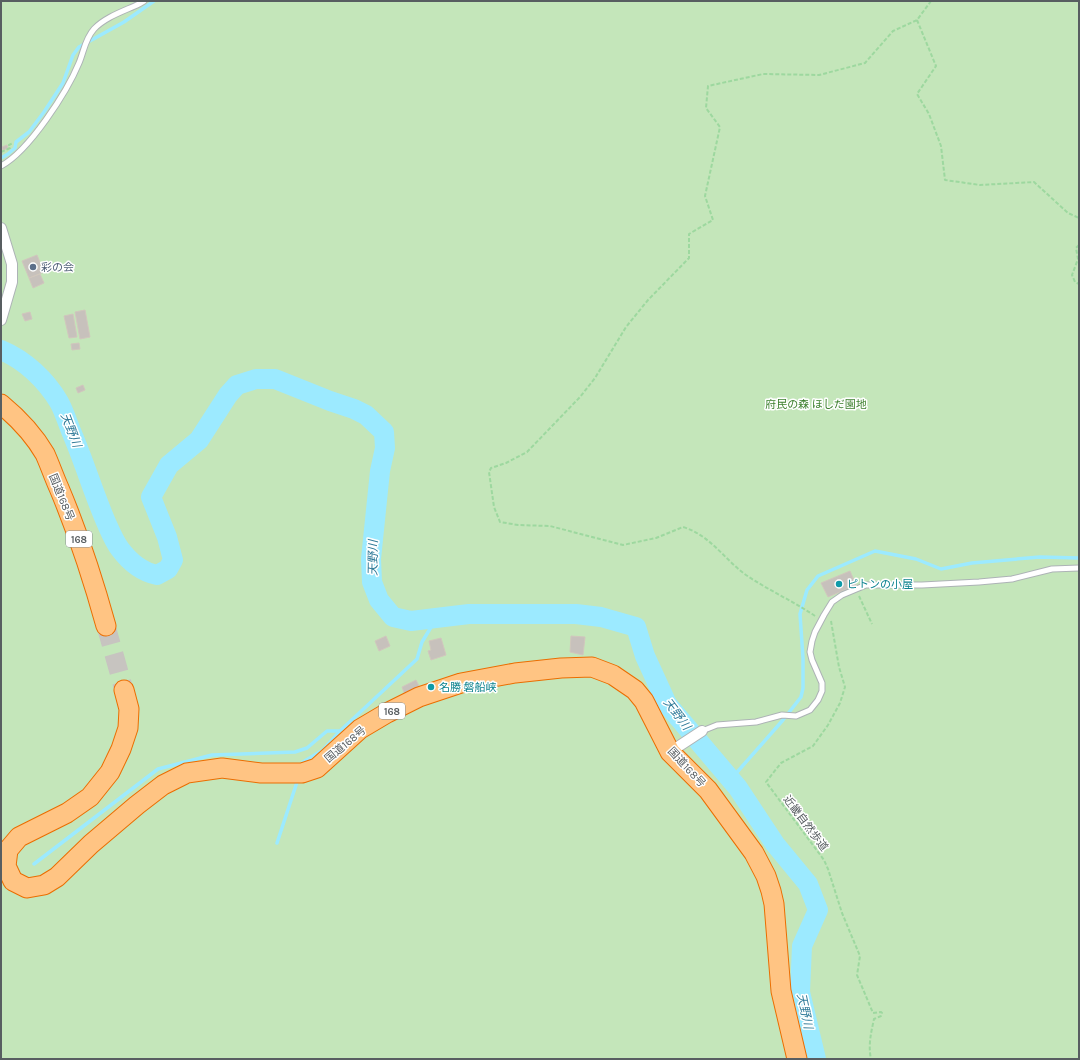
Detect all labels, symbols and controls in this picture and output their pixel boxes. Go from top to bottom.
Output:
place label: 彩の会 [41,261,74,274]
marker: 彩の会 [28,262,38,272]
park label: 府民の森 ほしだ園地 [765,398,867,411]
water label: 天野川 [58,411,85,451]
street label: 国道168号 [46,472,77,523]
road number: 168 [66,531,92,547]
water label: 天野川 [366,538,380,576]
place label: ピトンの小屋 [847,578,913,591]
marker: ピトンの小屋 [834,579,844,589]
place label: 名勝 磐船峡 [439,681,497,694]
marker: 名勝 磐船峡 [426,682,436,692]
water label: 天野川 [661,695,695,734]
road number: 168 [379,703,405,719]
street label: 国道168号 [322,723,369,765]
street label: 国道168号 [665,745,708,790]
street label: 近畿自然歩道 [781,793,831,854]
water label: 天野川 [794,992,816,1032]

